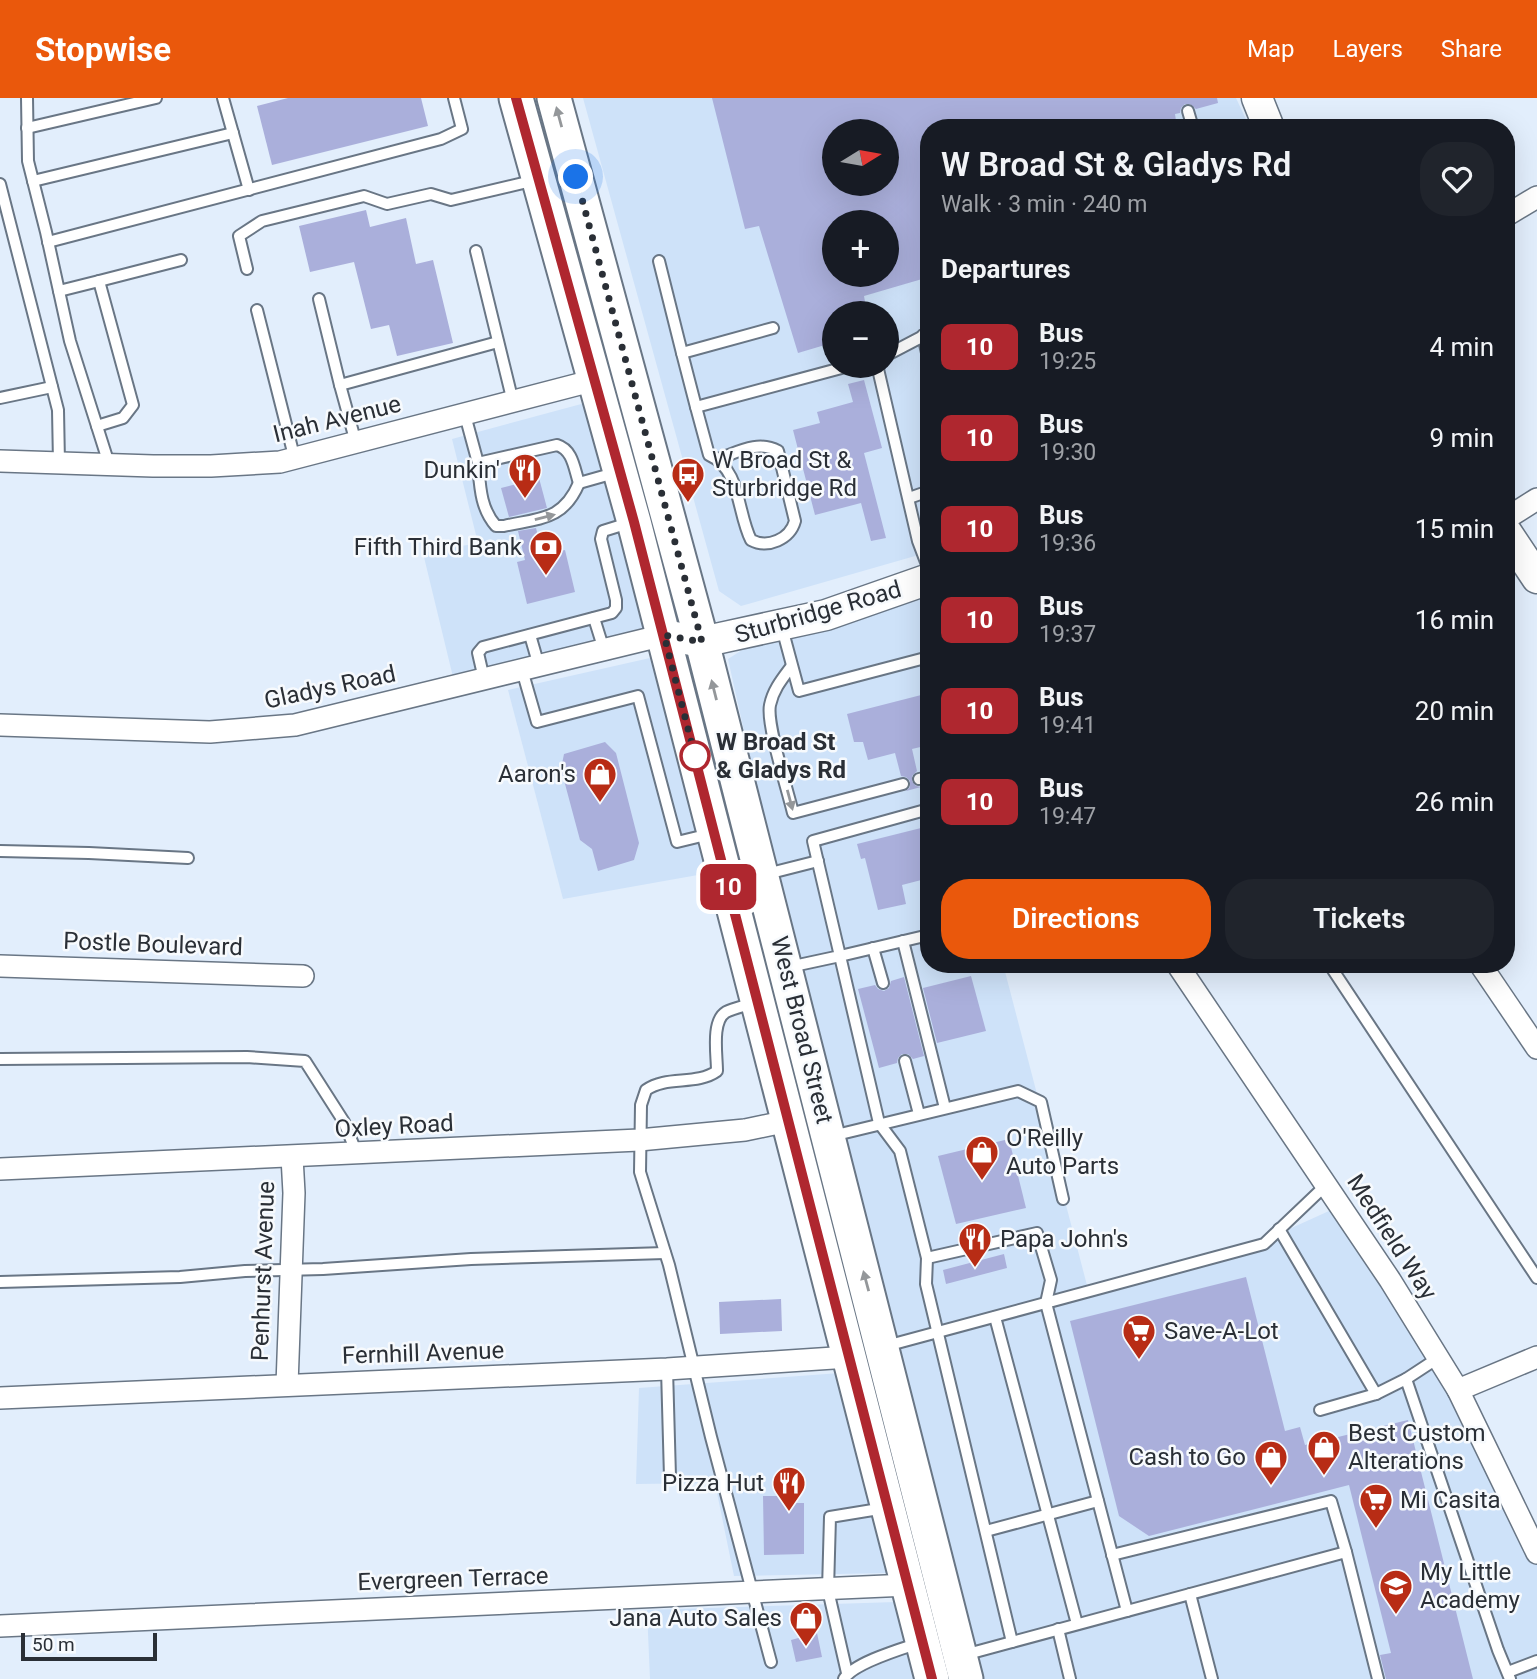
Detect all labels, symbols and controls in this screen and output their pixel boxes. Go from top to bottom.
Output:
text: Stopwise [35,30,171,69]
text: Map [1247,35,1295,63]
text: Layers [1333,35,1403,63]
text: Share [1441,35,1502,63]
one-way arrow [554,106,564,127]
north arrow [822,119,900,196]
map controls [822,119,899,378]
button: heart [1420,142,1494,216]
text: W Broad St & Gladys Rd [941,145,1291,184]
your location [558,159,593,194]
text: Walk · 3 min · 240 m [941,191,1147,218]
button: + [822,210,899,287]
text: Departures [941,254,1071,284]
button: − [822,301,899,378]
text: Bus [1039,318,1084,348]
text: 4 min [1429,332,1494,362]
text: 10 [966,333,993,361]
text: 19:25 [1039,348,1096,375]
street label: Inah Avenue [270,390,404,448]
text: Bus [1039,409,1084,439]
text: 9 min [1429,423,1494,453]
text: 10 [966,424,993,452]
text: 19:30 [1039,439,1096,466]
place label: W Broad St & Sturbridge Rd [712,446,857,502]
restaurant icon: Dunkin' [506,451,544,500]
bus stop icon: W Broad St & Sturbridge Rd [669,455,707,504]
place label: Dunkin' [424,456,500,484]
text: Bus [1039,500,1084,530]
one-way arrow [534,511,556,522]
text: 15 min [1415,514,1494,544]
text: 10 [966,515,993,543]
bank icon: Fifth Third Bank [527,528,565,577]
text: 19:36 [1039,530,1096,557]
place label: Fifth Third Bank [354,533,523,561]
street label: Sturbridge Road [732,575,904,649]
text: Bus [1039,591,1084,621]
text: 16 min [1415,605,1494,635]
text: 10 [966,606,993,634]
text: 19:37 [1039,621,1096,648]
street label: Gladys Road [262,659,398,715]
one-way arrow [708,679,719,701]
text: Bus [1039,682,1084,712]
text: 20 min [1415,696,1494,726]
text: 10 [966,697,993,725]
text: 19:41 [1039,712,1096,739]
place label: W Broad St & Gladys Rd [716,728,846,784]
marker: W Broad St & Gladys Rd [680,741,710,771]
shop icon: Aaron's [581,755,619,804]
place label: Aaron's [498,760,576,788]
text: Bus [1039,773,1084,803]
text: 26 min [1415,787,1494,817]
text: 10 [966,788,993,816]
one-way arrow [785,789,796,811]
text: 19:47 [1039,803,1096,830]
line badge: 10 [696,864,760,910]
text: 10 [714,873,742,901]
button: Directions [941,879,1211,959]
button: Tickets [1225,879,1494,959]
street label: Postle Boulevard [63,927,243,961]
street label: West Broad Street [765,933,839,1127]
street label: Oxley Road [334,1109,454,1143]
place label: O'Reilly Auto Parts [1006,1124,1119,1180]
shop icon: O'Reilly Auto Parts [963,1133,1001,1182]
street label: Medfield Way [1341,1169,1443,1305]
street label: Penhurst Avenue [246,1180,280,1362]
restaurant icon: Papa John's [956,1220,994,1269]
place label: Papa John's [1000,1225,1128,1253]
one-way arrow [860,1270,871,1292]
supermarket icon: Save-A-Lot [1120,1312,1158,1361]
place label: Save-A-Lot [1164,1317,1279,1345]
street label: Fernhill Avenue [341,1336,505,1370]
place label: Best Custom Alterations [1348,1419,1485,1475]
shop icon: Best Custom Alterations [1305,1428,1343,1477]
shop icon: Cash to Go [1252,1438,1290,1487]
place label: Cash to Go [1128,1443,1246,1471]
restaurant icon: Pizza Hut [770,1464,808,1513]
place label: Pizza Hut [662,1469,764,1497]
supermarket icon: Mi Casita [1357,1481,1395,1530]
place label: Mi Casita [1400,1486,1501,1514]
place label: My Little Academy [1420,1558,1521,1614]
street label: Evergreen Terrace [357,1562,549,1596]
school or university icon: My Little Academy [1377,1567,1415,1616]
shop icon: Jana Auto Sales [787,1599,825,1648]
place label: Jana Auto Sales [609,1604,782,1632]
scale bar [21,1630,158,1662]
text: 50 m [32,1633,75,1656]

